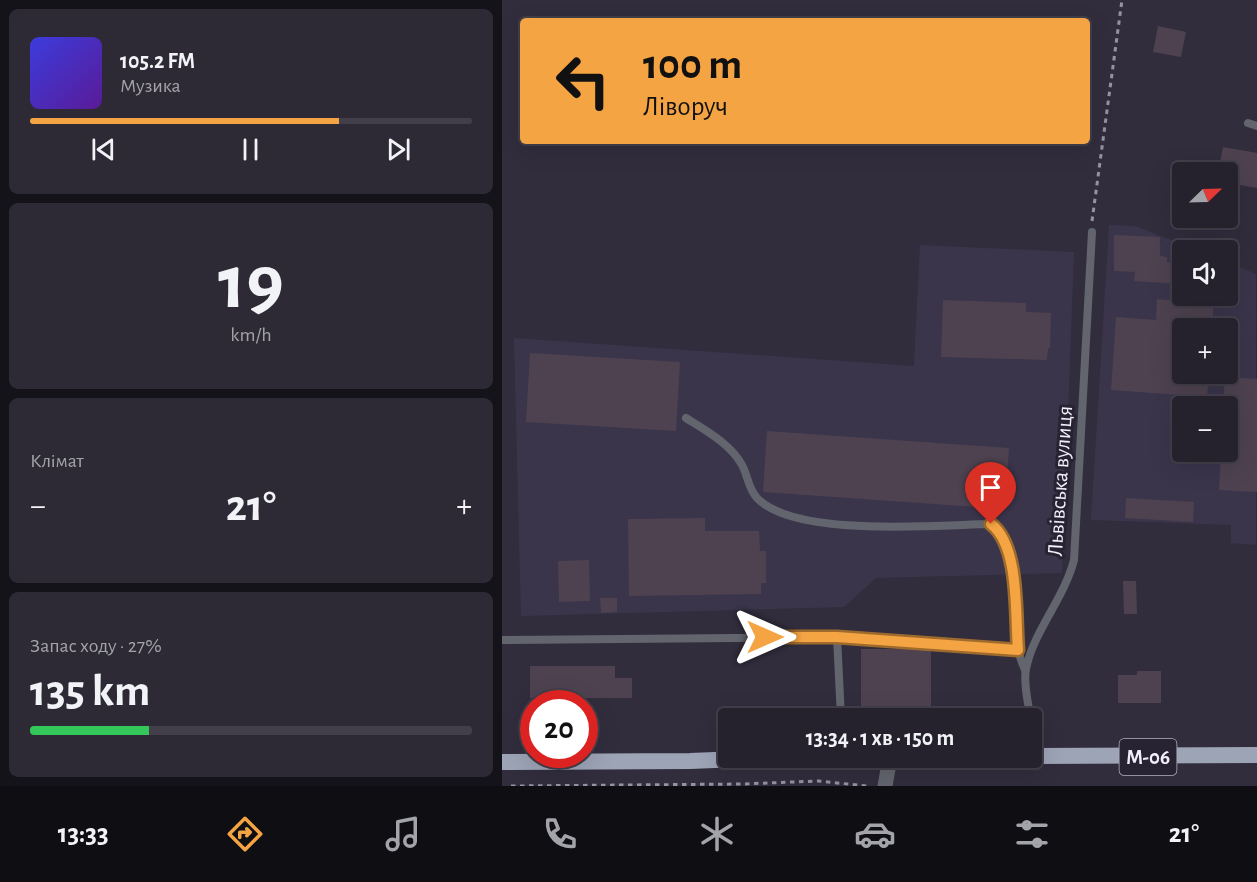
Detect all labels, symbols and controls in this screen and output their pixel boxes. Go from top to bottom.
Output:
icon: left [544,42,622,120]
text: 100 m [643,44,742,86]
text: 105.2 FM [120,50,195,72]
text: Музика [120,76,181,96]
text: Ліворуч [643,93,728,120]
icon: previous [87,133,120,166]
icon: pause [234,133,267,166]
icon: next [382,133,415,166]
north arrow [1172,162,1238,228]
map controls [1172,162,1238,462]
button: sound [1172,240,1238,306]
text: 19 [218,245,284,323]
button: + [1172,318,1238,384]
text: km/h [230,325,272,345]
button: − [1172,396,1238,462]
street label: Львівська вулиця [1044,405,1076,557]
text: Клімат [30,451,84,471]
pin [965,462,1016,524]
icon: arrive [974,471,1007,504]
text: 21° [226,484,276,529]
text: − [30,490,46,523]
text: + [456,490,472,523]
position arrow [733,605,797,669]
text: Запас ходу · 27% [30,636,162,656]
text: 135 km [30,669,150,714]
speed limit sign: 20 [520,690,598,768]
text: 13:34 · 1 хв · 150 m [806,727,954,749]
road number: М-06 [1120,739,1176,775]
icon: directions [224,813,266,855]
icon: music [382,813,424,855]
icon: phone [539,813,581,855]
icon: climate [696,813,738,855]
icon: car [854,813,896,855]
icon: filters [1011,813,1053,855]
text: 13:33 [58,820,109,847]
text: 21° [1169,820,1199,847]

